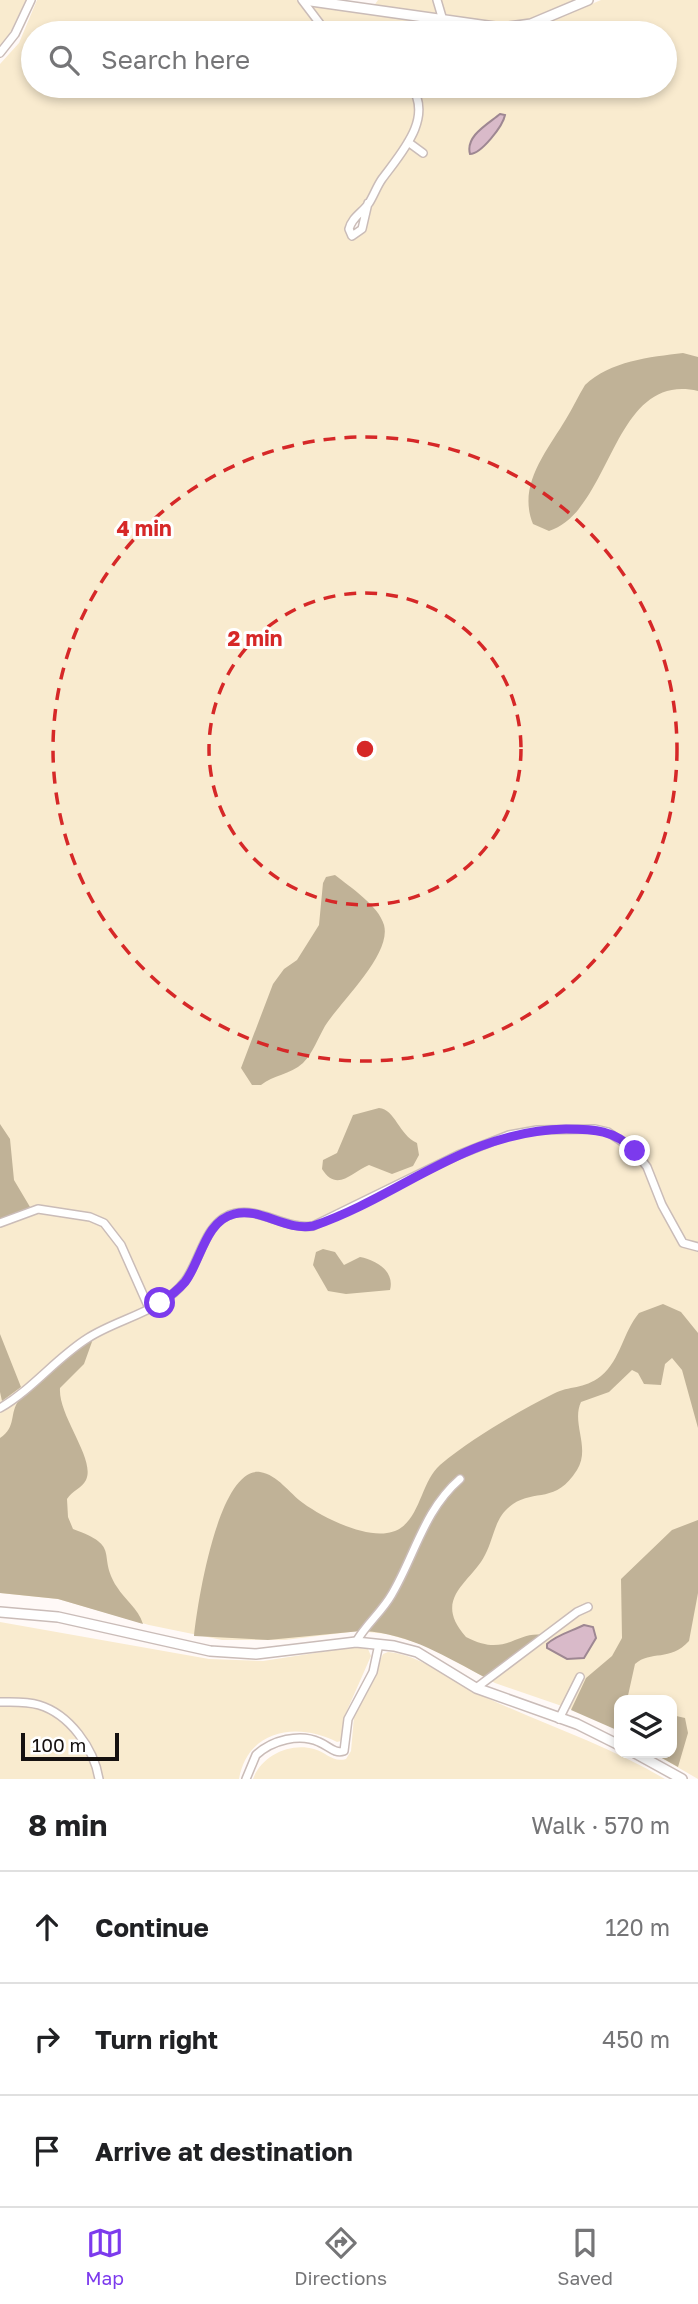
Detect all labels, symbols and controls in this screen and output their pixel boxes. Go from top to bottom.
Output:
search box [21,21,677,98]
icon: search [45,41,83,79]
text: Search here [101,44,250,75]
text: 4 min [116,515,172,541]
text: 2 min [228,625,282,651]
centre of rings [353,737,377,761]
route end [619,1135,650,1166]
route start [144,1287,175,1318]
map controls [614,1695,677,1758]
button: layers [614,1695,677,1758]
scale bar [21,1730,119,1762]
text: 100 m [32,1733,86,1756]
text: 8 min [28,1807,107,1843]
text: Walk · 570 m [531,1811,670,1839]
icon: ahead [28,1908,66,1946]
text: Continue [95,1912,209,1943]
text: 120 m [605,1913,670,1941]
icon: right [28,2020,66,2058]
text: Turn right [95,2024,218,2055]
text: 450 m [602,2025,670,2053]
icon: arrive [28,2132,66,2170]
text: Arrive at destination [95,2136,353,2167]
tab: Map [85,2224,124,2289]
tab: Directions [294,2224,387,2289]
tab: Saved [557,2224,613,2289]

